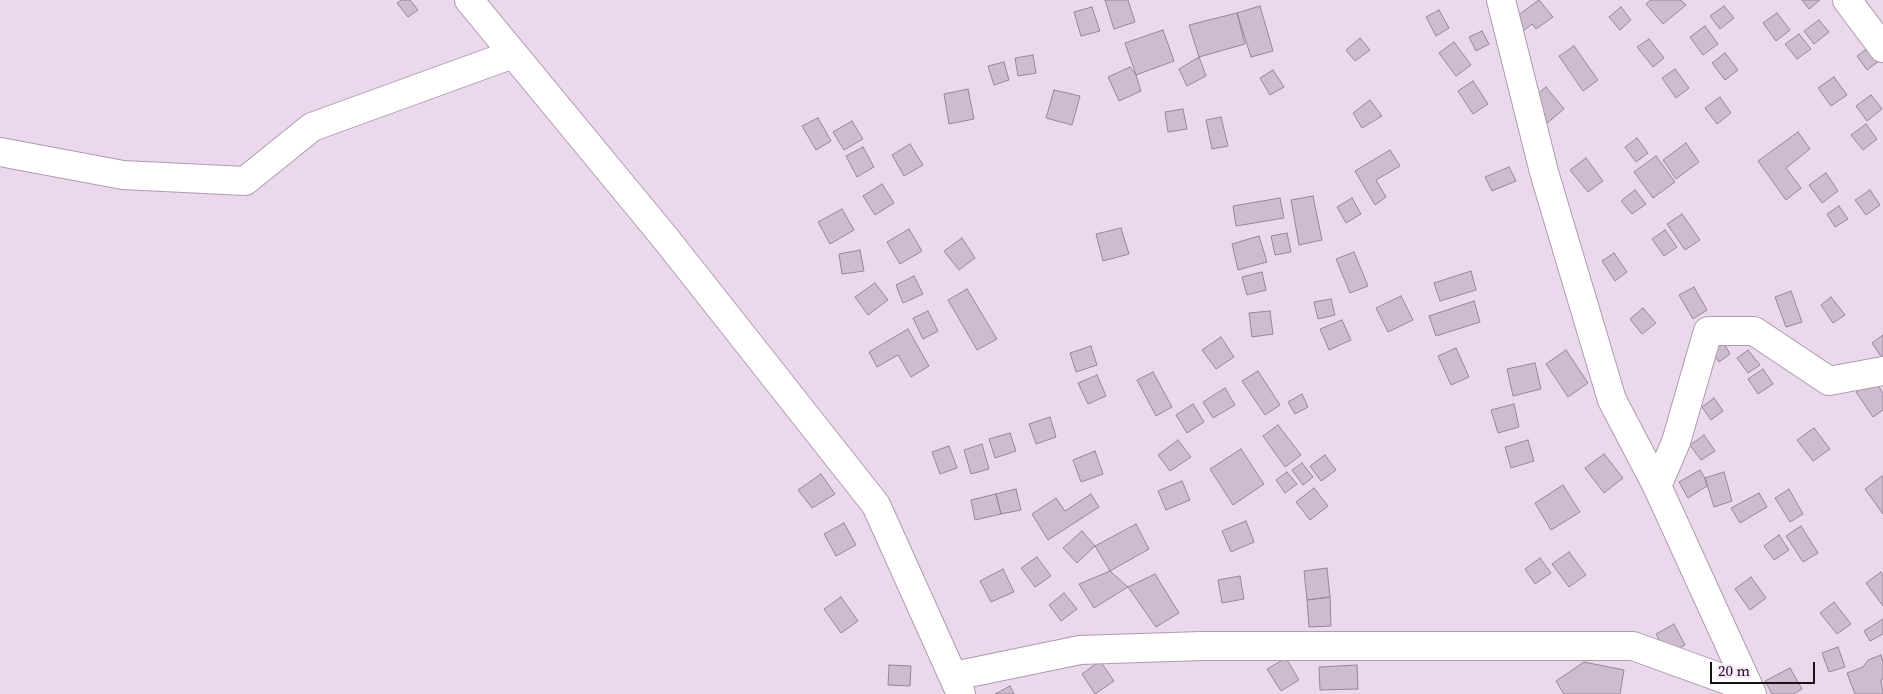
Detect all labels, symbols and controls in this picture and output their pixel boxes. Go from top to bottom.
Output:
scale bar [1713,652,1818,684]
text: 20 m [1718,660,1750,681]

